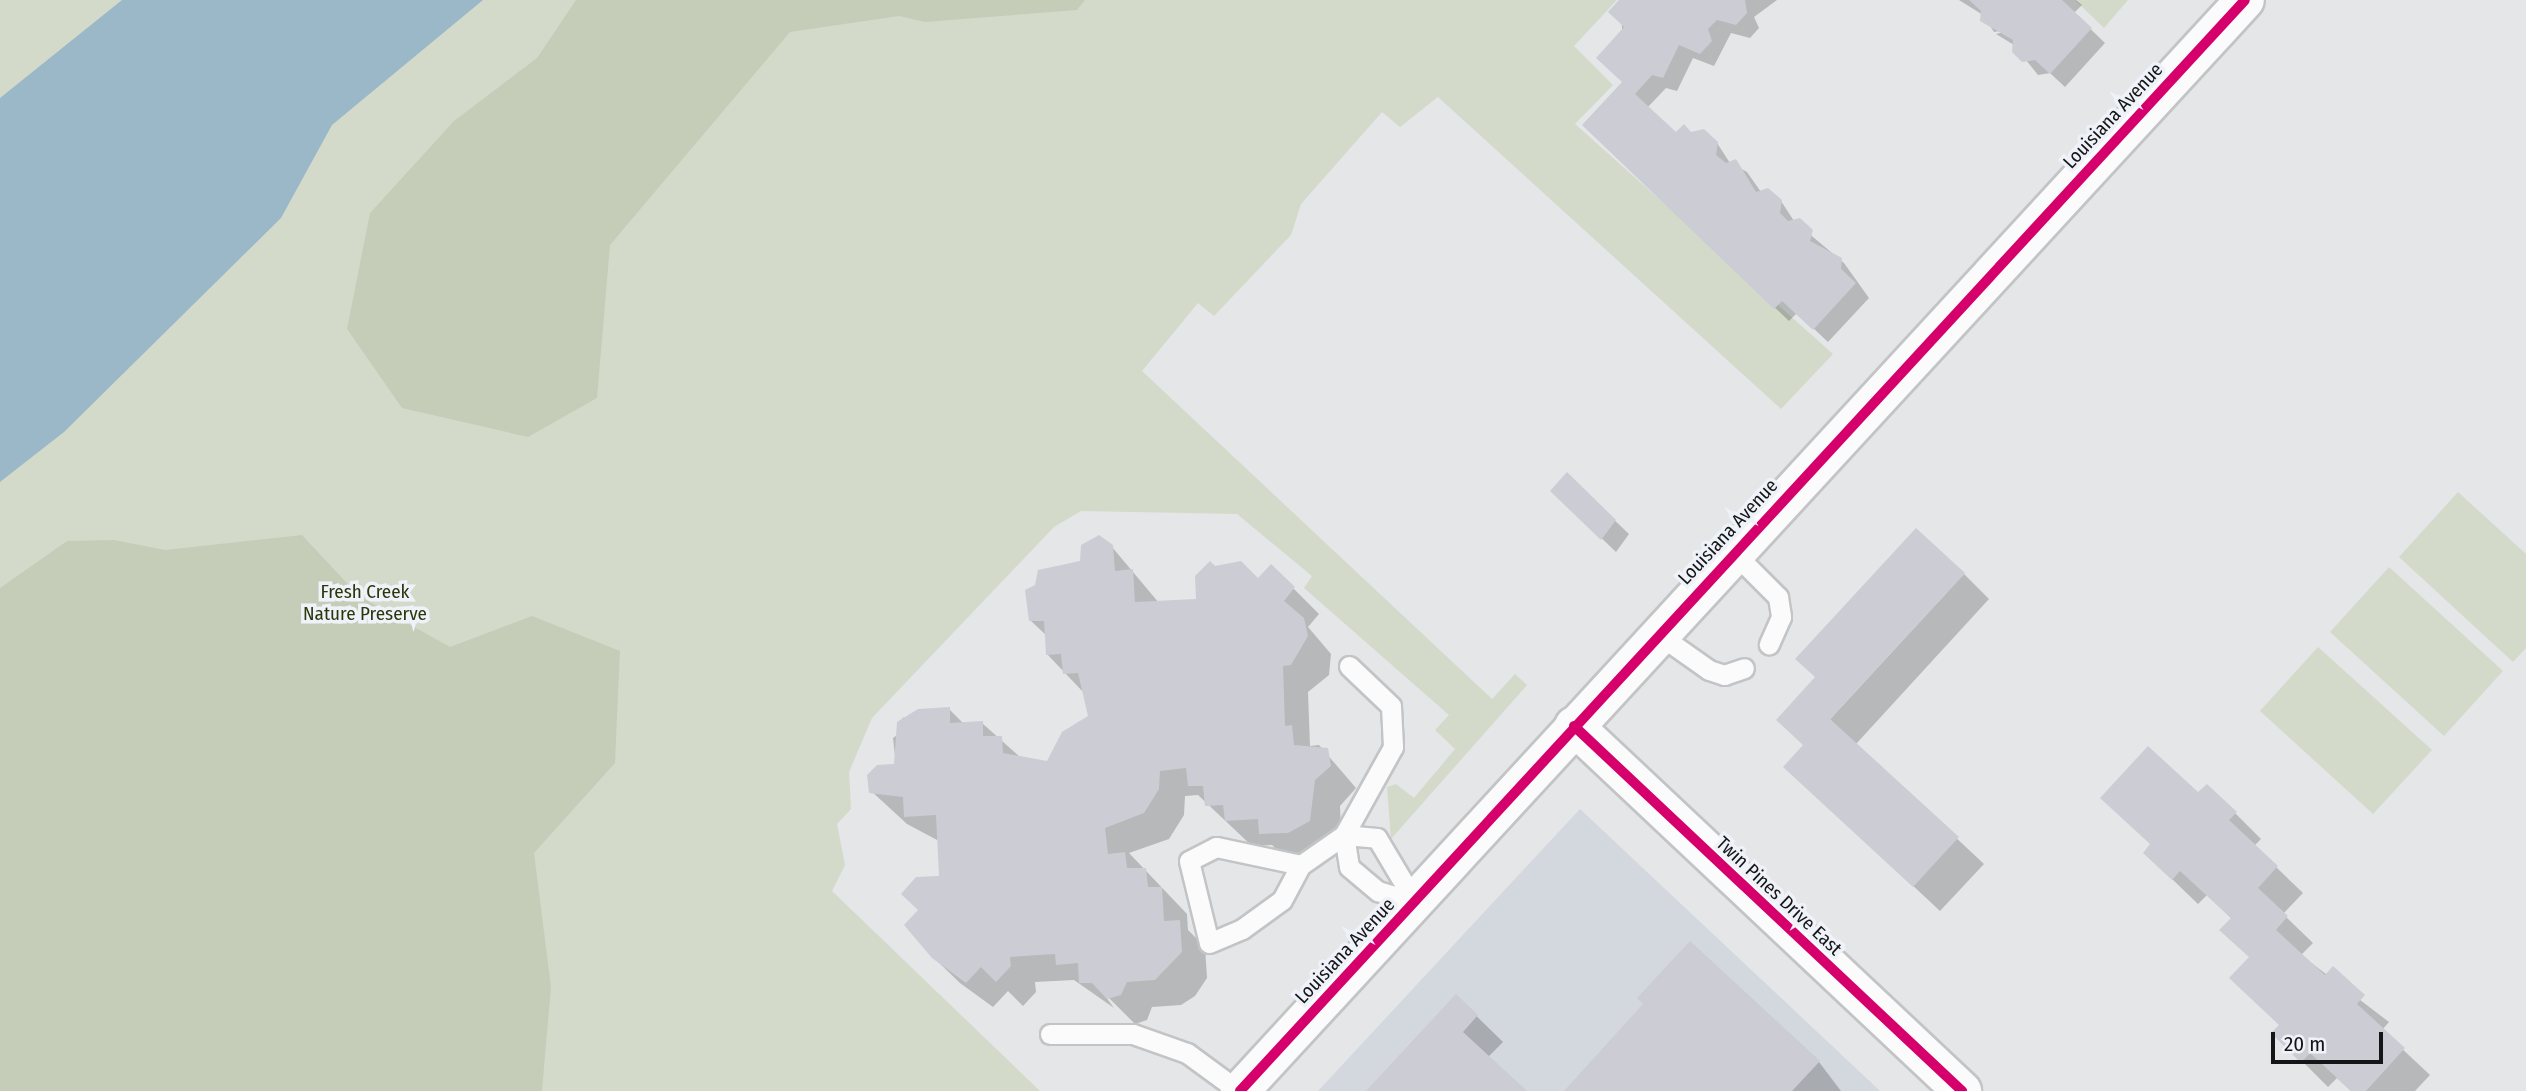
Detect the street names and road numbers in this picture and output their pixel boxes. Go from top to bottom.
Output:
street label: Louisiana Avenue [2058,59,2168,173]
street label: Louisiana Avenue [1673,475,1783,589]
street label: Twin Pines Drive East [1711,832,1847,960]
street label: Louisiana Avenue [1290,894,1400,1008]

